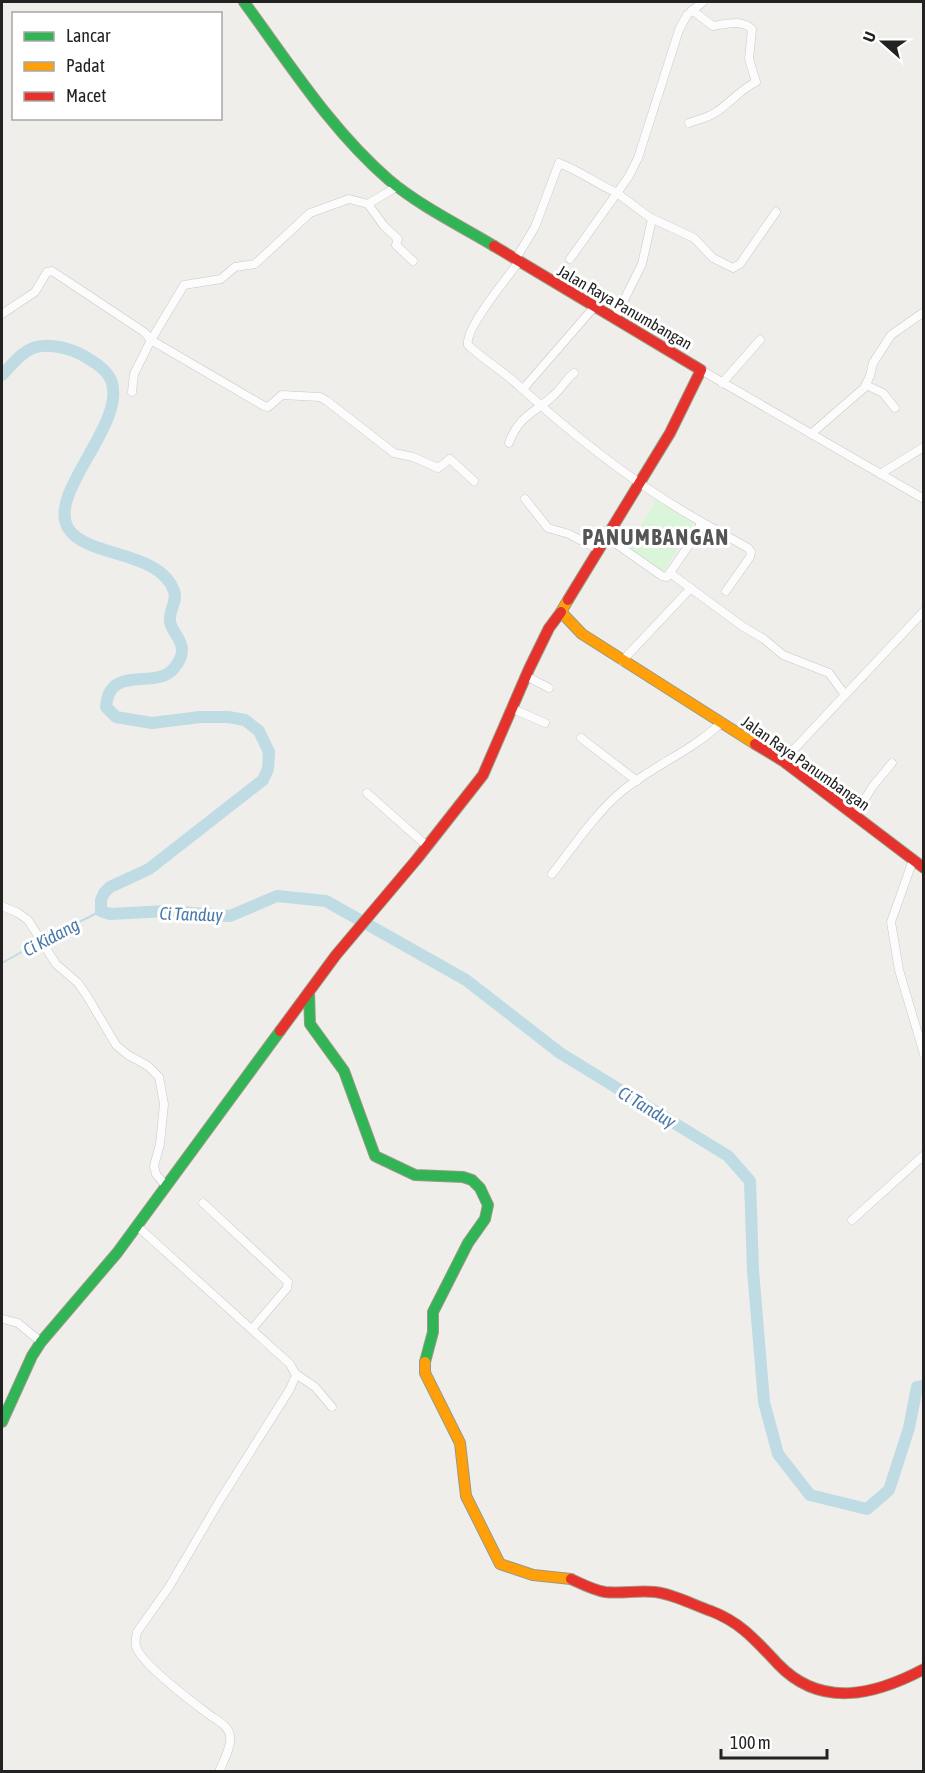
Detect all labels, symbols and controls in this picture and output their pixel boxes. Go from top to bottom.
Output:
legend [12,12,222,120]
north arrow [853,12,913,72]
text: Lancar [66,25,111,46]
text: U [859,29,879,44]
text: Padat [66,55,105,76]
text: Macet [66,85,106,106]
street label: Jalan Raya Panumbangan [554,261,695,354]
district label: PANUMBANGAN [582,524,730,550]
street label: Jalan Raya Panumbangan [738,712,874,815]
water label: Ci Tanduy [159,902,224,926]
water label: Ci Kidang [19,913,83,961]
water label: Ci Tanduy [614,1082,680,1133]
scale bar [721,1722,828,1760]
text: 100 m [730,1732,771,1753]

